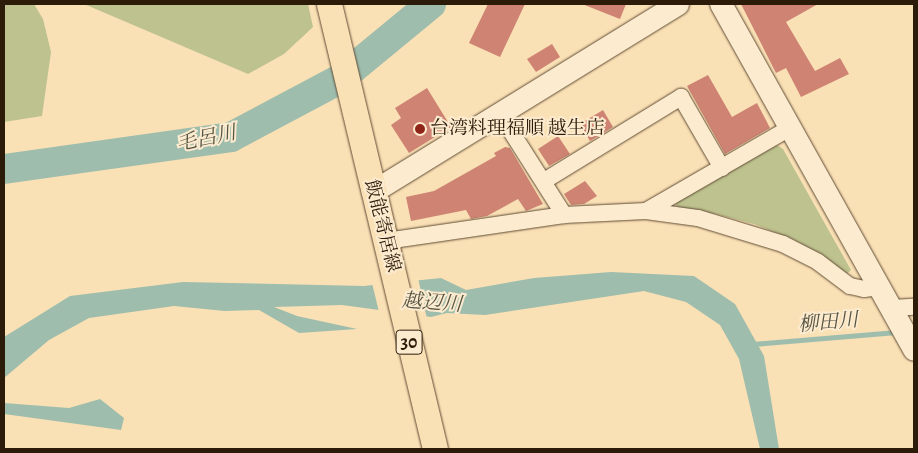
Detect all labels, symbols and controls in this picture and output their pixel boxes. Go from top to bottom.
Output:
place label: 台湾料理福順 越生店 [430,118,605,140]
water label: 毛呂川 [174,120,238,156]
marker: 台湾料理福順 越生店 [414,123,426,135]
street label: 飯能寄居線 [359,177,405,275]
water label: 越辺川 [401,288,463,316]
water label: 柳田川 [797,307,859,337]
road number: 30 [395,327,423,358]

